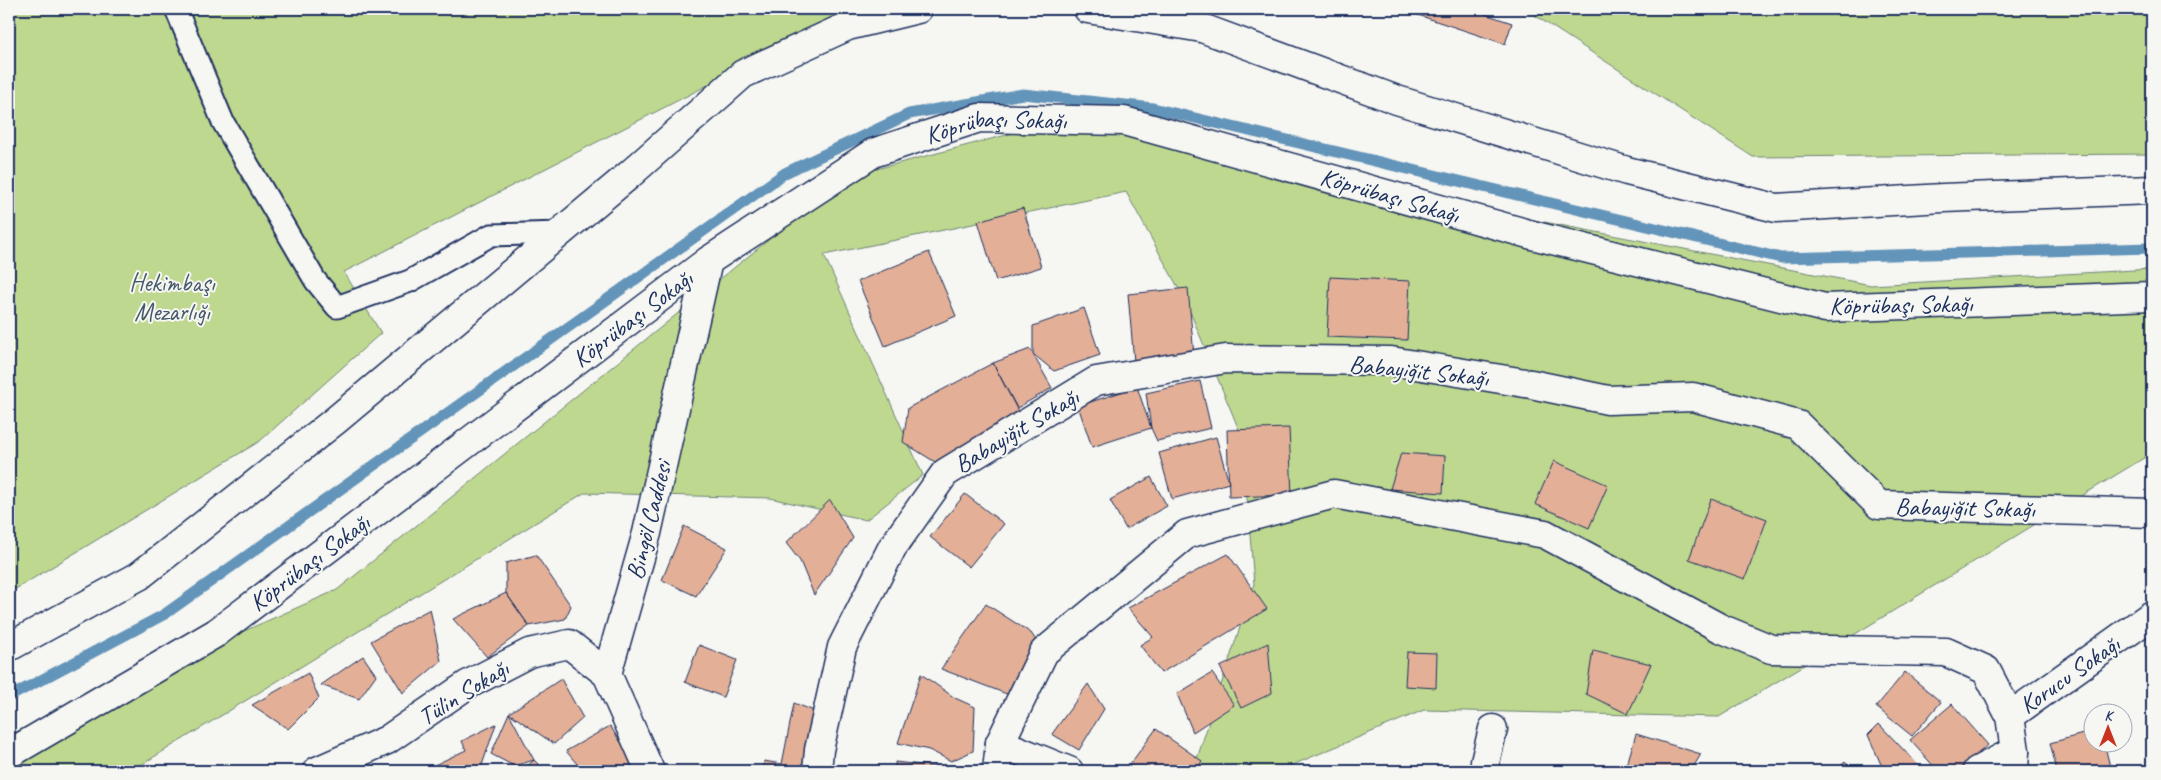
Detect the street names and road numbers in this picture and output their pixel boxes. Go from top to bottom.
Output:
street label: Köprübaşı Sokağı [921,102,1068,152]
street label: Köprübaşı Sokağı [1316,161,1464,231]
street label: Köprübaşı Sokağı [566,262,700,375]
street label: Köprübaşı Sokağı [1829,288,1974,322]
street label: Babayiğit Sokağı [1348,348,1491,394]
street label: Babayiğit Sokağı [948,380,1086,481]
street label: Bingöl Caddesi [619,455,680,583]
street label: Babayiğit Sokağı [1895,491,2036,525]
street label: Köprübaşı Sokağı [243,506,377,619]
street label: Korucu Sokağı [2013,629,2125,719]
street label: Tülin Sokağı [412,652,516,733]

